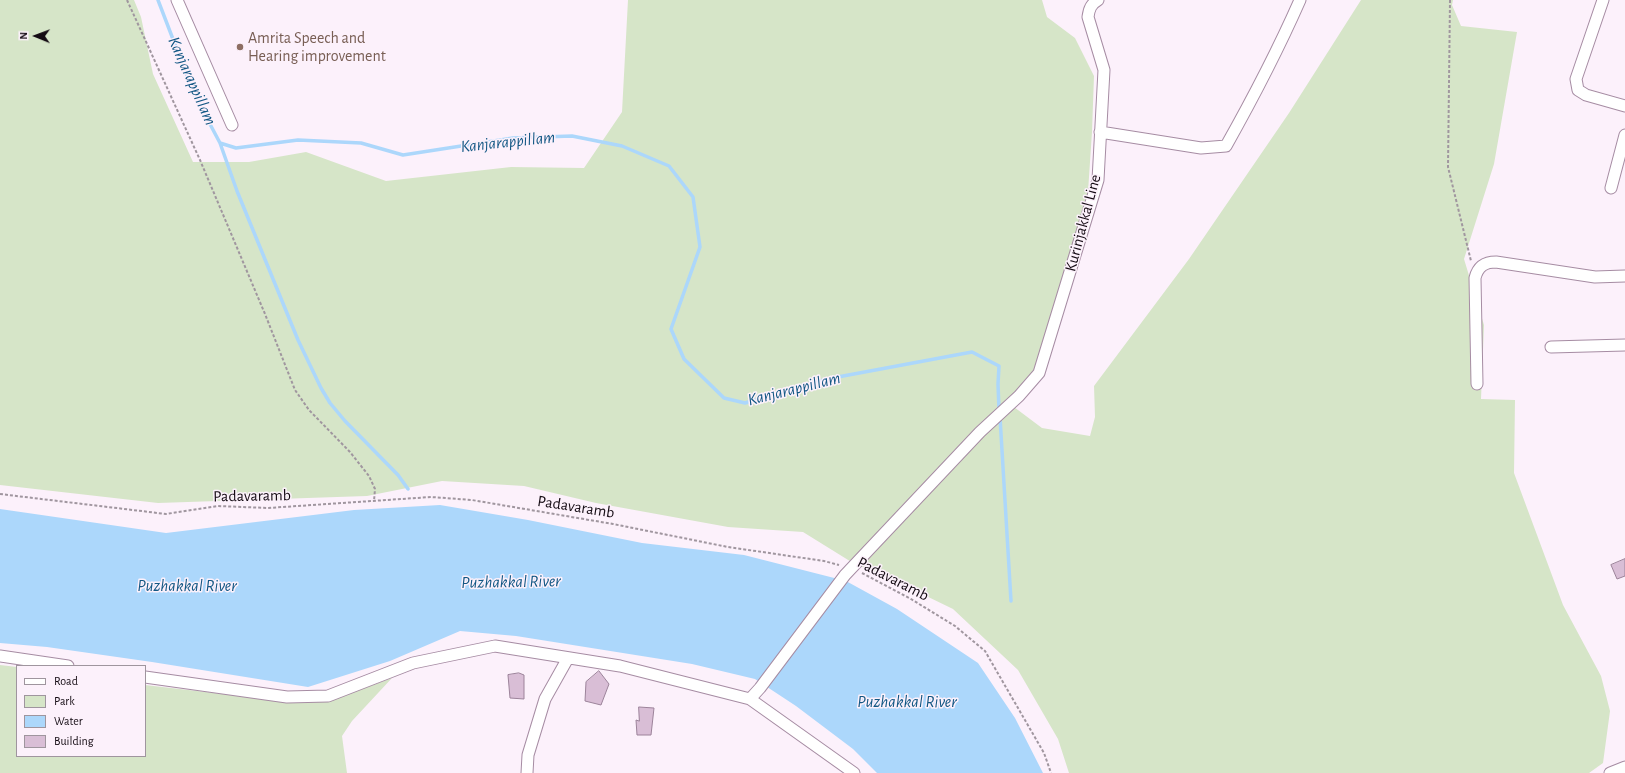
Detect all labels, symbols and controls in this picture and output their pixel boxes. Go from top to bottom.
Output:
north arrow [16,16,56,56]
place label: Amrita Speech and Hearing improvement [248,28,386,66]
text: N [18,32,29,40]
water label: Kanjarappillam [163,34,221,128]
marker: Amrita Speech and Hearing improvement [235,42,245,52]
water label: Kanjarappillam [460,127,556,157]
street label: Kurinjakkal Line [1061,172,1105,274]
water label: Kanjarappillam [746,368,842,410]
street label: Padavaramb [213,486,291,506]
street label: Padavaramb [536,491,616,523]
street label: Padavaramb [854,553,932,605]
water label: Puzhakkal River [461,571,561,593]
water label: Puzhakkal River [137,576,237,596]
legend [16,665,146,757]
text: Road [54,675,78,687]
water label: Puzhakkal River [857,692,957,712]
text: Park [54,695,75,707]
text: Water [54,715,83,727]
text: Building [54,735,94,747]

